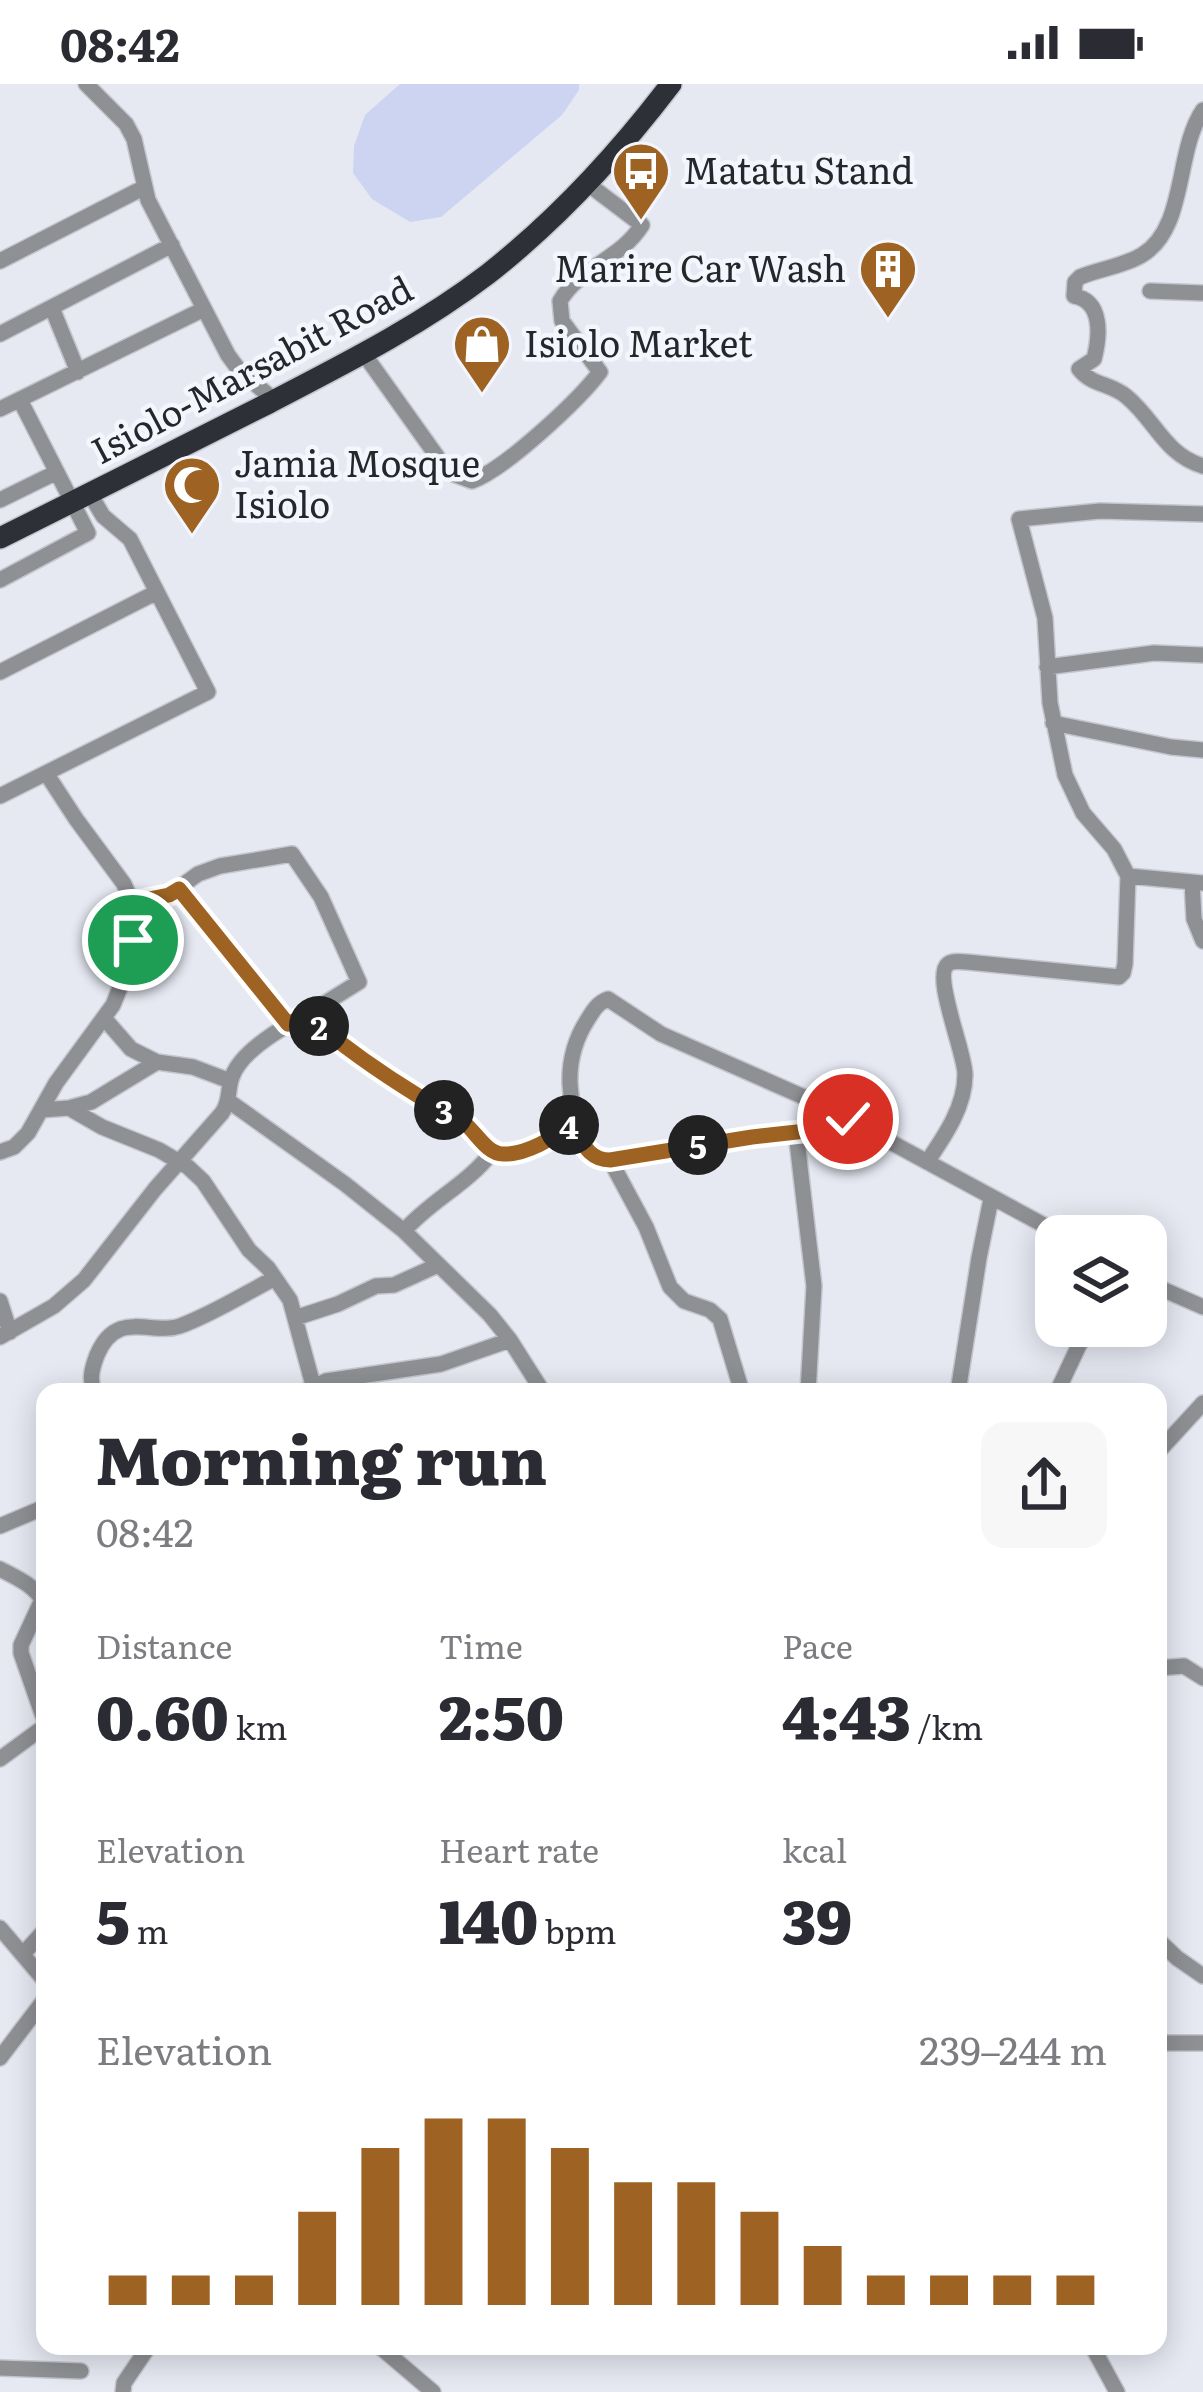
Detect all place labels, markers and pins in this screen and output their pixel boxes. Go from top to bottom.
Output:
bus stop icon: Matatu Stand [610,140,672,222]
place label: Matatu Stand [683,142,913,195]
building icon: Marire Car Wash [857,238,919,320]
place label: Marire Car Wash [554,240,846,293]
shop icon: Isiolo Market [451,313,513,395]
place label: Isiolo Market [524,315,753,368]
place label: Jamia Mosque Isiolo [234,435,480,529]
mosque icon: Jamia Mosque Isiolo [161,454,223,536]
pin [82,889,184,991]
pin: 2 [289,996,349,1056]
pin [797,1068,899,1170]
pin: 3 [414,1080,474,1140]
pin: 4 [539,1095,599,1155]
pin: 5 [668,1115,728,1175]

